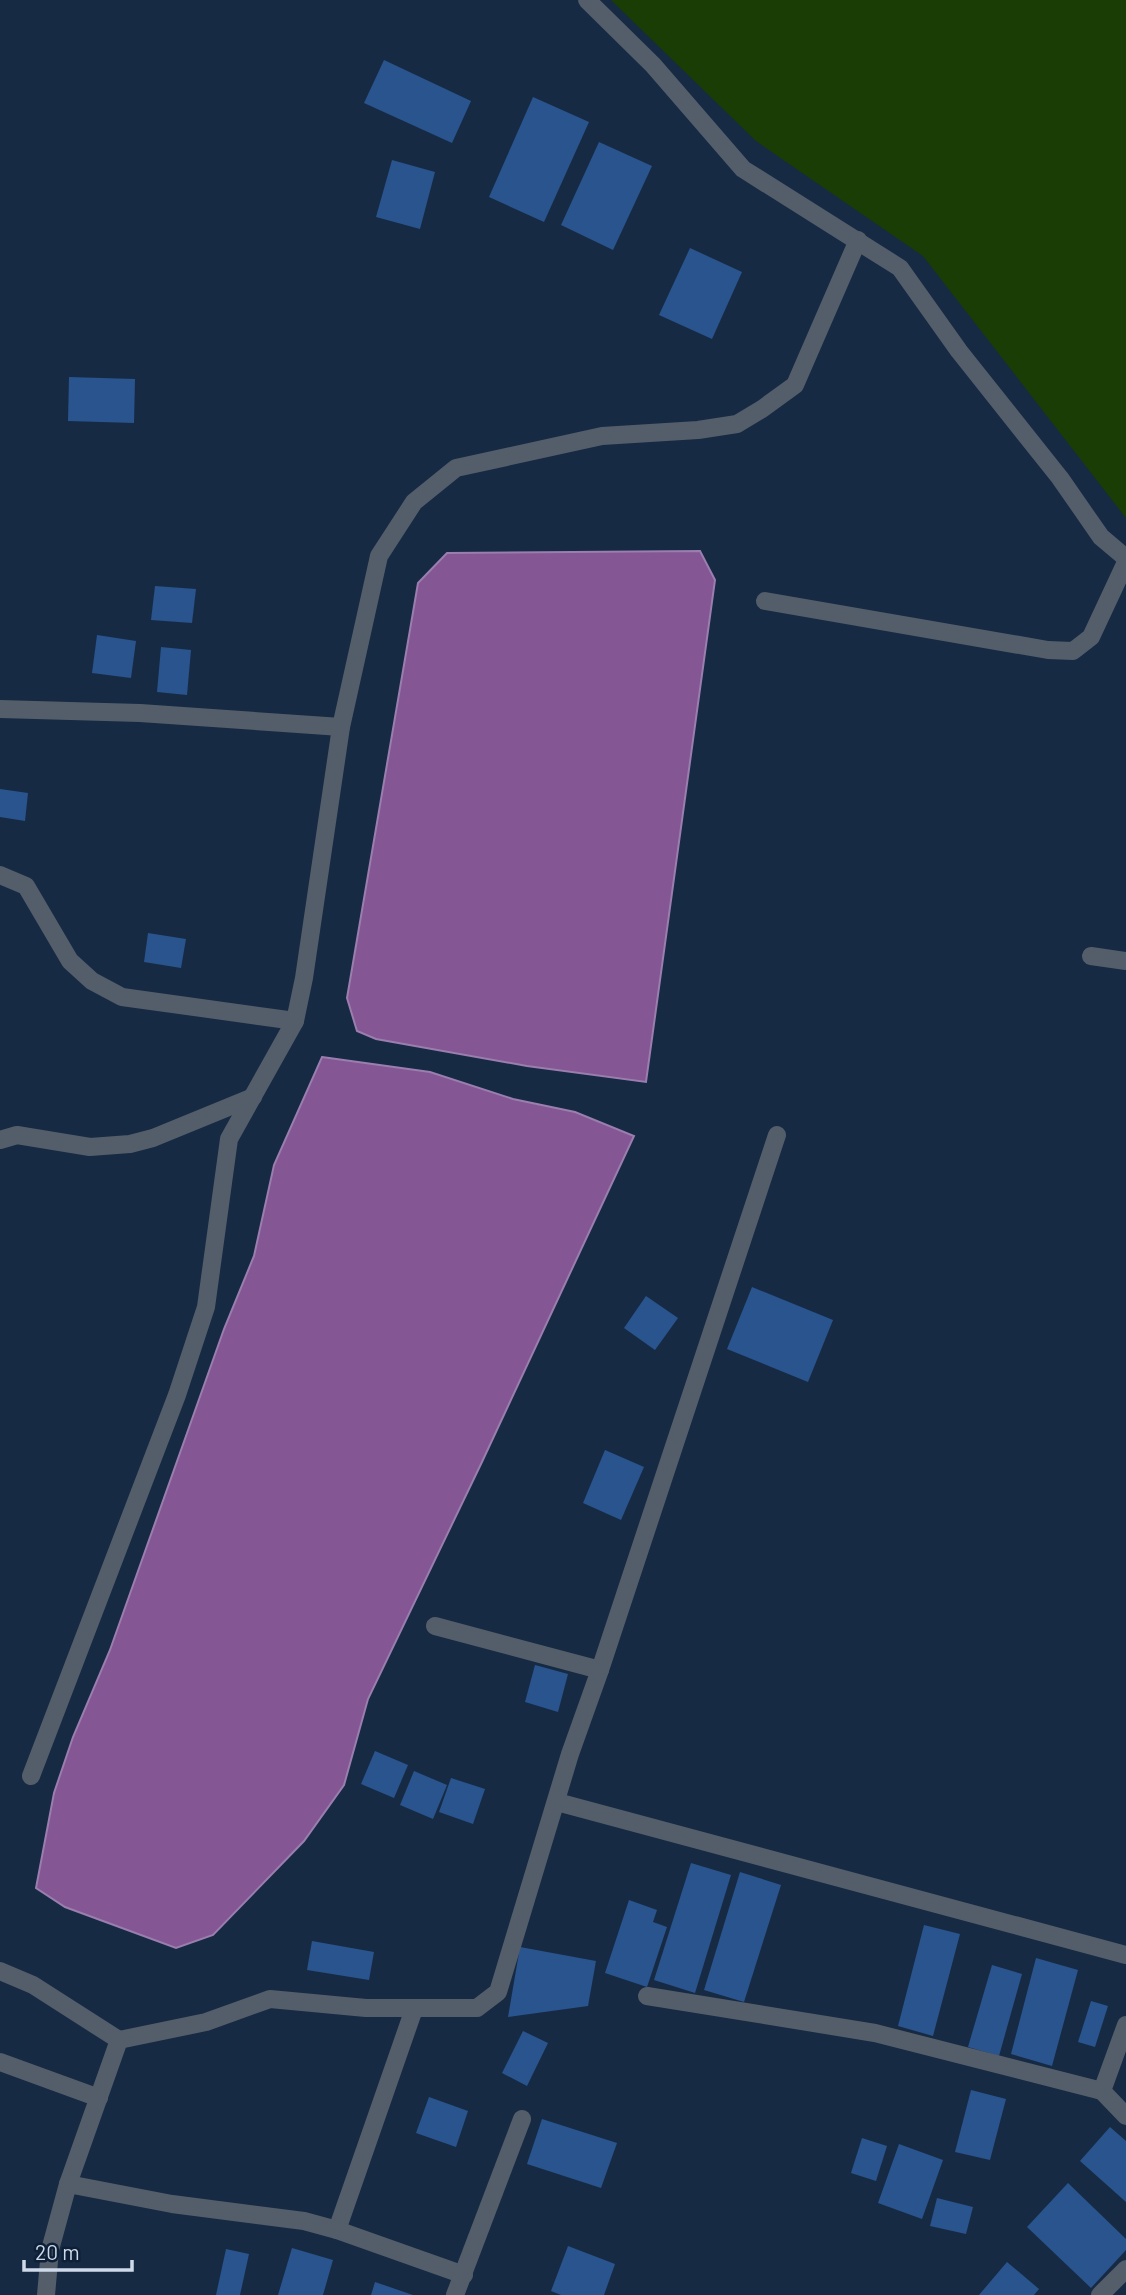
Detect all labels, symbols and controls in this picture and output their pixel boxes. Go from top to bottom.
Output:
scale bar [24,2228,133,2272]
text: 20 m [35,2239,80,2264]

